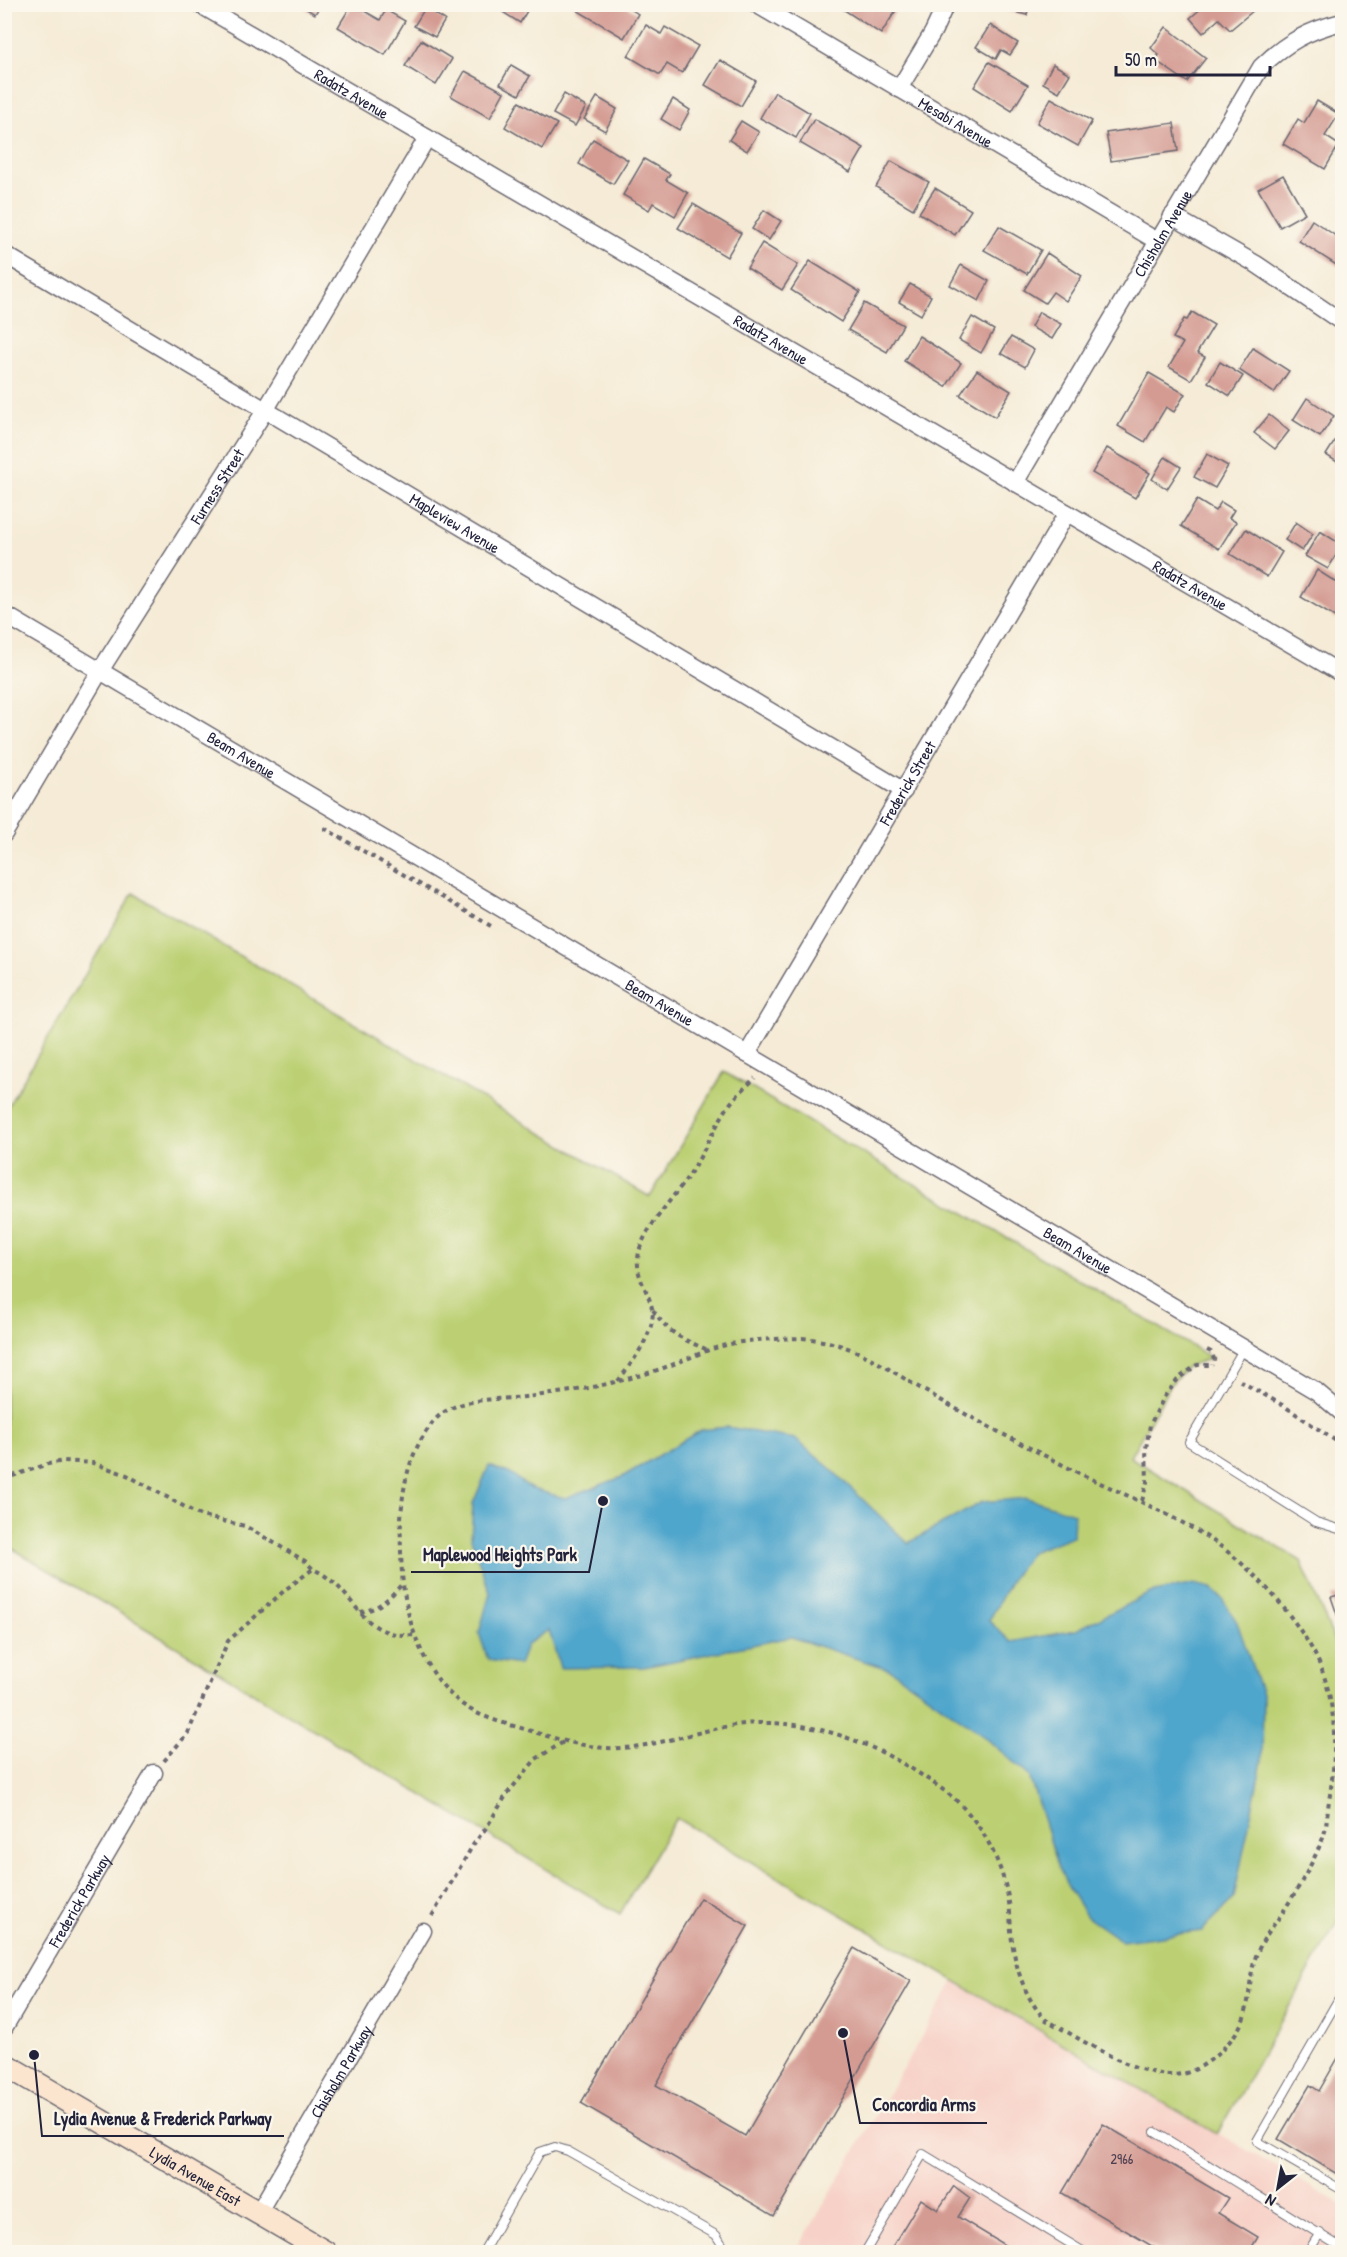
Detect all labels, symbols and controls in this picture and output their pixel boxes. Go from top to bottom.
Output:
scale bar [1116,39,1270,77]
text: 50 m [1125,47,1157,72]
street label: Radatz Avenue [310,63,393,124]
street label: Mesabi Avenue [914,91,998,153]
street label: Chisholm Avenue [1128,185,1197,281]
street label: Radatz Avenue [730,309,813,370]
street label: Furness Street [184,444,250,529]
street label: Mapleview Avenue [406,488,505,559]
street label: Radatz Avenue [1149,555,1232,616]
street label: Beam Avenue [203,726,280,784]
street label: Frederick Street [873,736,941,830]
street label: Beam Avenue [621,973,698,1031]
street label: Beam Avenue [1040,1221,1117,1279]
callout: Maplewood Heights Park [411,1536,589,1572]
text: Maplewood Heights Park [423,1542,578,1568]
street label: Frederick Parkway [42,1850,115,1952]
street label: Chisholm Parkway [305,2021,377,2122]
callout: Concordia Arms [860,2087,987,2123]
text: Concordia Arms [872,2092,976,2117]
callout: Lydia Avenue & Frederick Parkway [42,2100,284,2136]
text: Lydia Avenue & Frederick Parkway [54,2106,272,2132]
street label: Lydia Avenue East [146,2141,246,2212]
house number: 2966 [1111,2149,1134,2168]
north arrow [1248,2158,1308,2218]
text: N [1261,2189,1280,2212]

